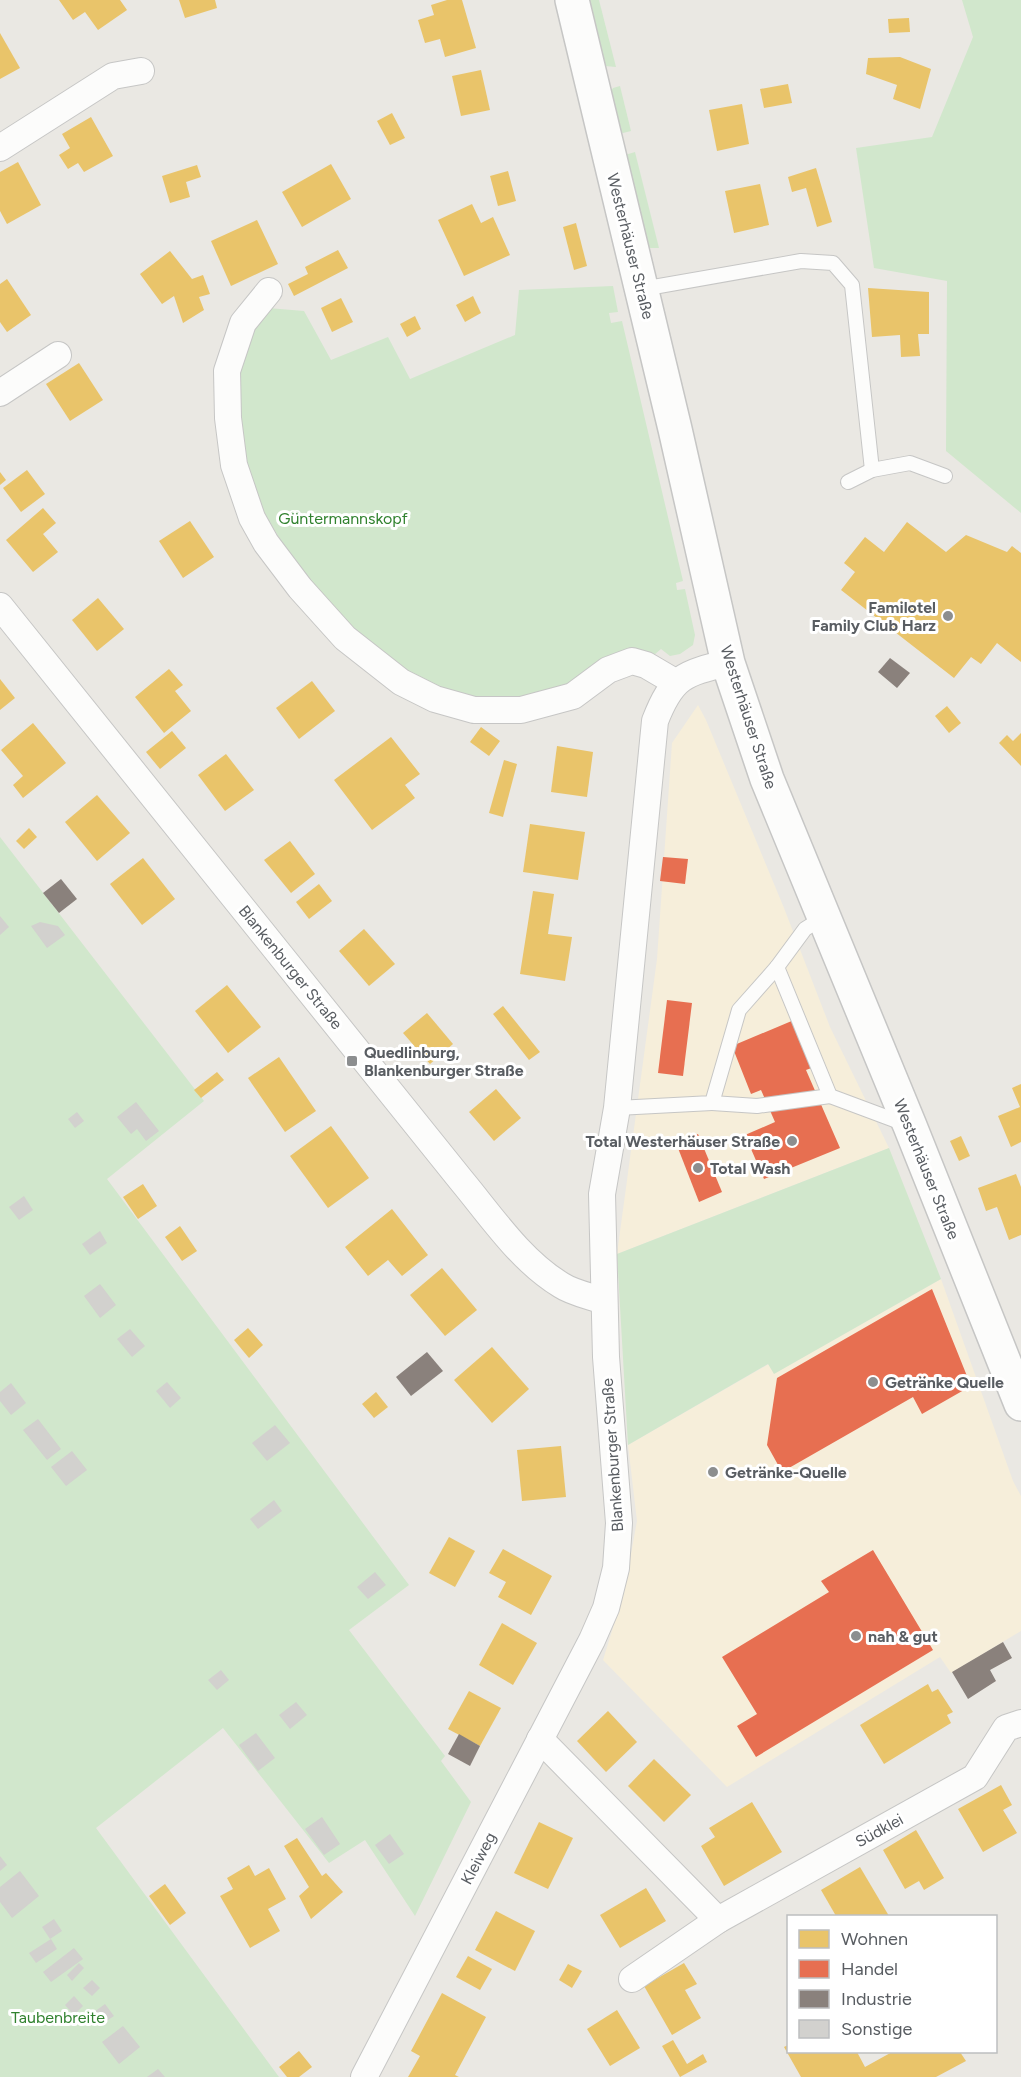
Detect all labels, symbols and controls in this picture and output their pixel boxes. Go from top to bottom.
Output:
street label: Westerhäuser Straße [603,171,658,321]
park label: Güntermannskopf [278,509,408,528]
place label: Familotel Family Club Harz [811,598,936,635]
marker: Familotel Family Club Harz [941,609,955,623]
street label: Westerhäuser Straße [716,643,781,792]
street label: Blankenburger Straße [235,901,347,1033]
place label: Quedlinburg, Blankenburger Straße [364,1043,524,1080]
marker: Quedlinburg, Blankenburger Straße [345,1054,359,1068]
street label: Westerhäuser Straße [890,1096,964,1242]
place label: Total Westerhäuser Straße [585,1132,780,1151]
marker: Total Westerhäuser Straße [785,1134,799,1148]
place label: Total Wash [710,1159,790,1178]
marker: Total Wash [691,1161,705,1175]
place label: Getränke Quelle [885,1373,1004,1392]
marker: Getränke Quelle [866,1375,880,1389]
street label: Blankenburger Straße [598,1377,627,1532]
place label: Getränke-Quelle [725,1463,847,1482]
marker: Getränke-Quelle [706,1465,720,1479]
place label: nah & gut [868,1627,938,1646]
marker: nah & gut [849,1629,863,1643]
street label: Südklei [852,1810,907,1851]
street label: Kleiweg [457,1829,500,1888]
legend [787,1915,997,2053]
text: Wohnen [841,1928,908,1950]
text: Handel [841,1958,898,1980]
text: Industrie [841,1988,912,2010]
park label: Taubenbreite [11,2008,105,2027]
text: Sonstige [841,2018,912,2040]

